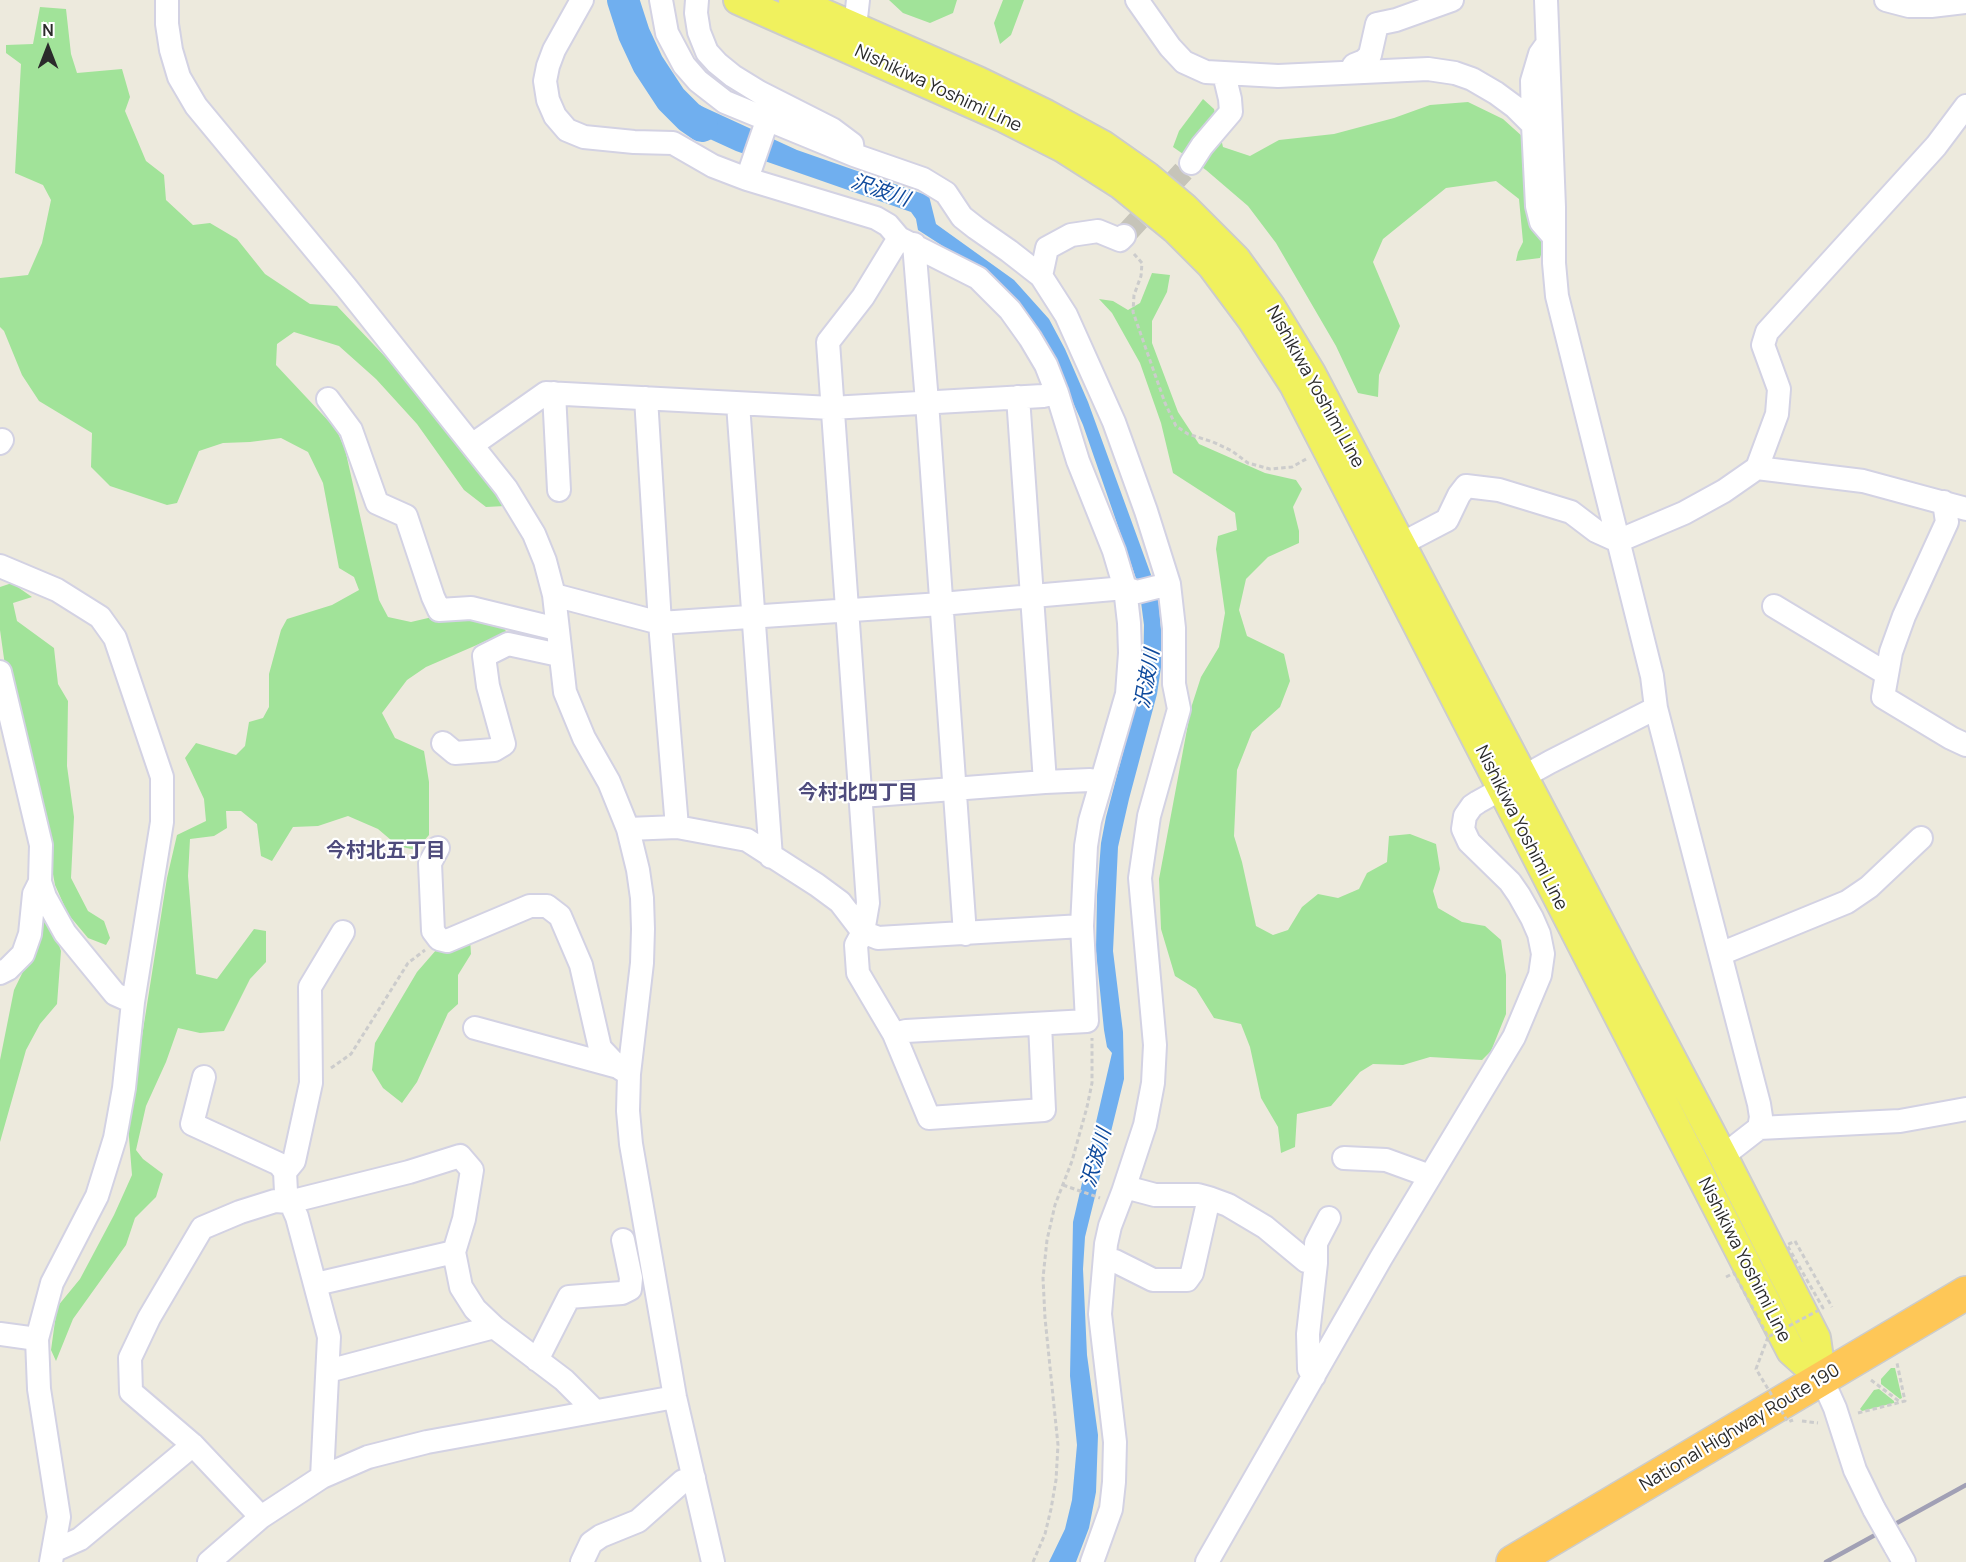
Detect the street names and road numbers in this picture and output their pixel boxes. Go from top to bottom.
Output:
street label: Nishikiwa Yoshimi Line [851,41,1025,137]
street label: Nishikiwa Yoshimi Line [1261,302,1369,472]
street label: Nishikiwa Yoshimi Line [1470,742,1572,914]
street label: Nishikiwa Yoshimi Line [1693,1174,1795,1346]
street label: National Highway Route 190 [1636,1360,1844,1496]

